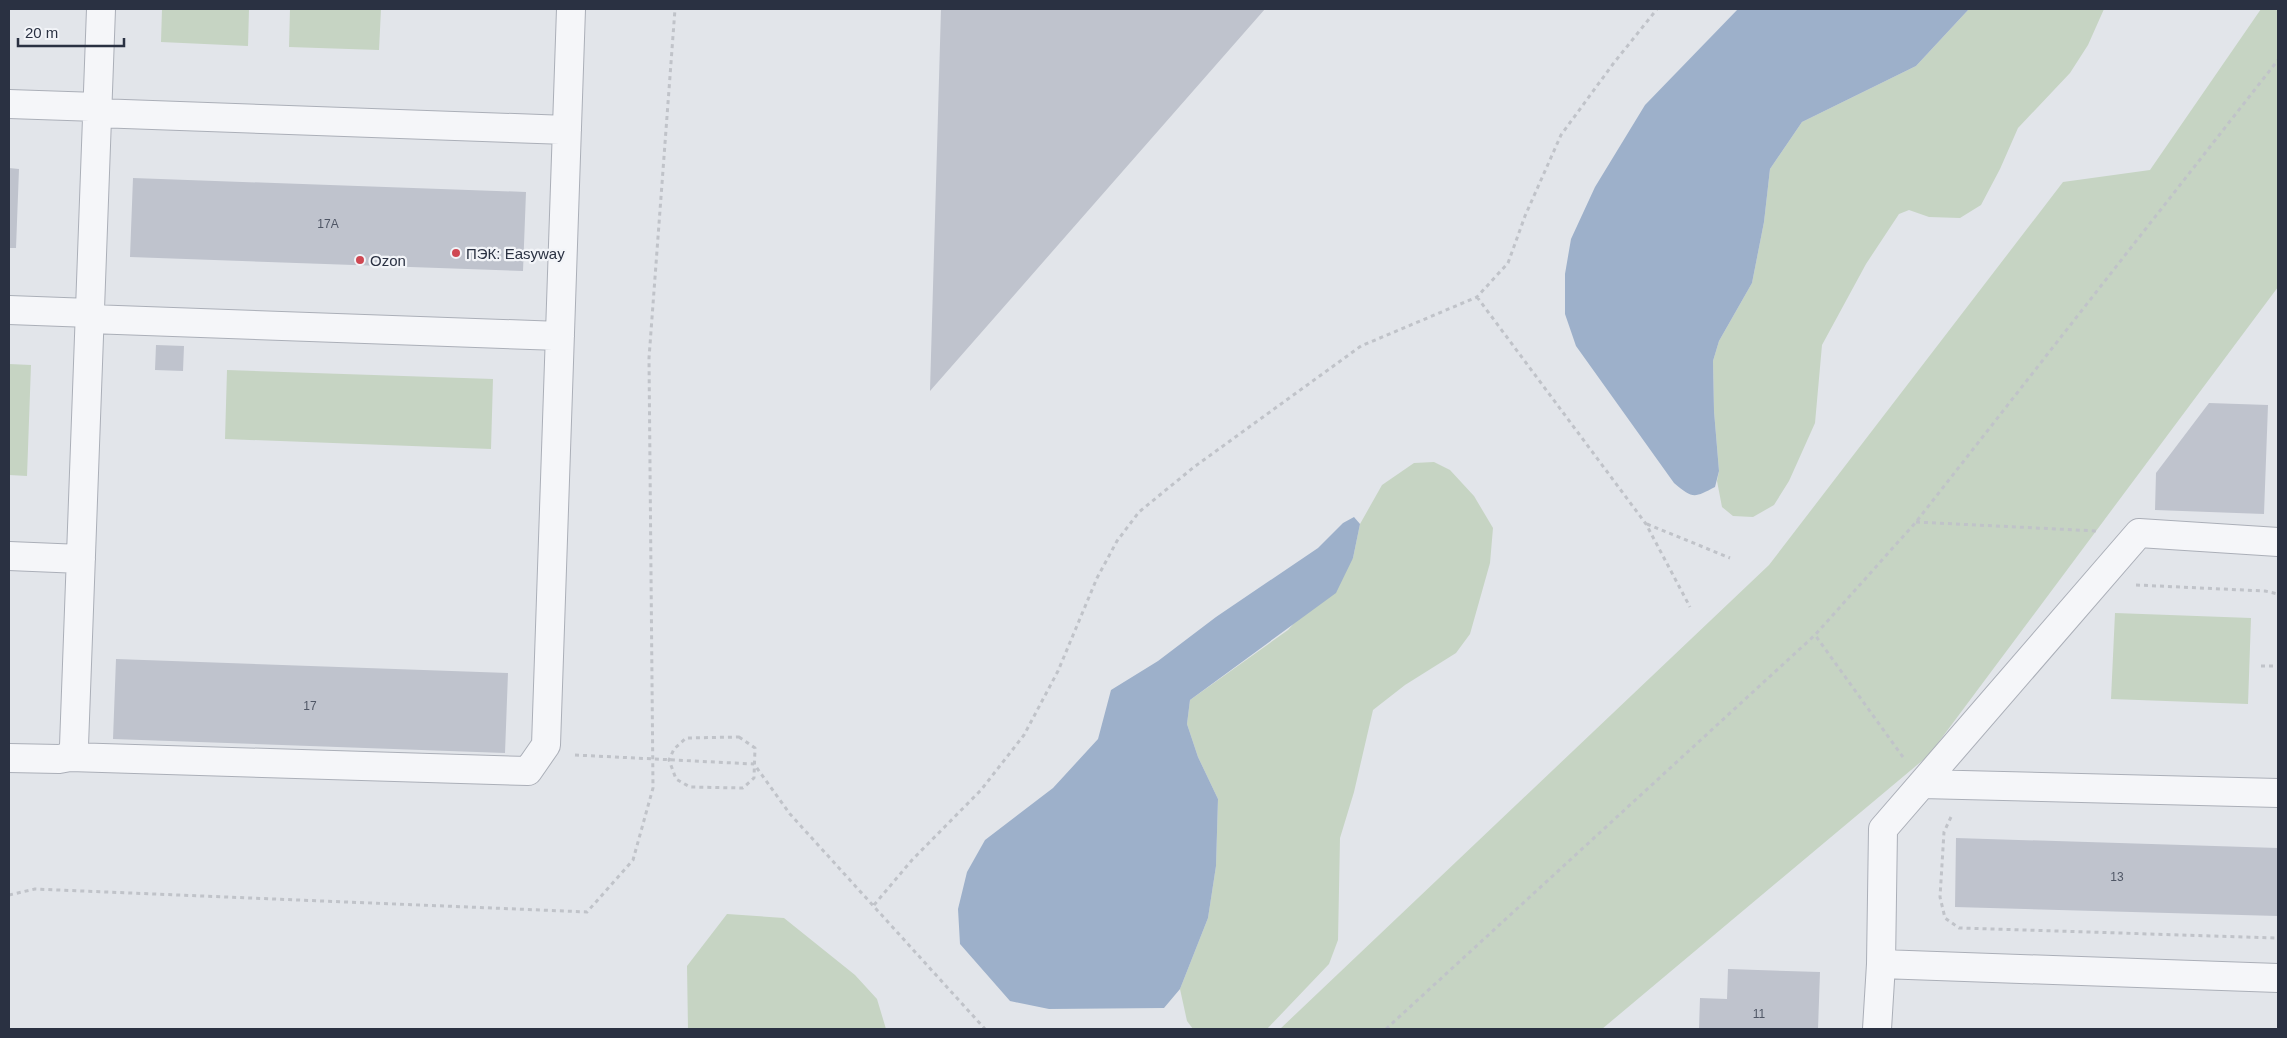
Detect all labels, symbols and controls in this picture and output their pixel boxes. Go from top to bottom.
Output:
scale bar [18,15,124,47]
text: 20 m [25,24,58,41]
house number: 17А [317,217,339,231]
place label: ПЭК: Easyway [466,245,565,262]
marker: ПЭК: Easyway [450,247,462,259]
place label: Ozon [370,252,406,269]
marker: Ozon [354,254,366,266]
house number: 17 [303,699,317,713]
house number: 13 [2110,870,2124,884]
house number: 11 [1753,1007,1766,1021]

